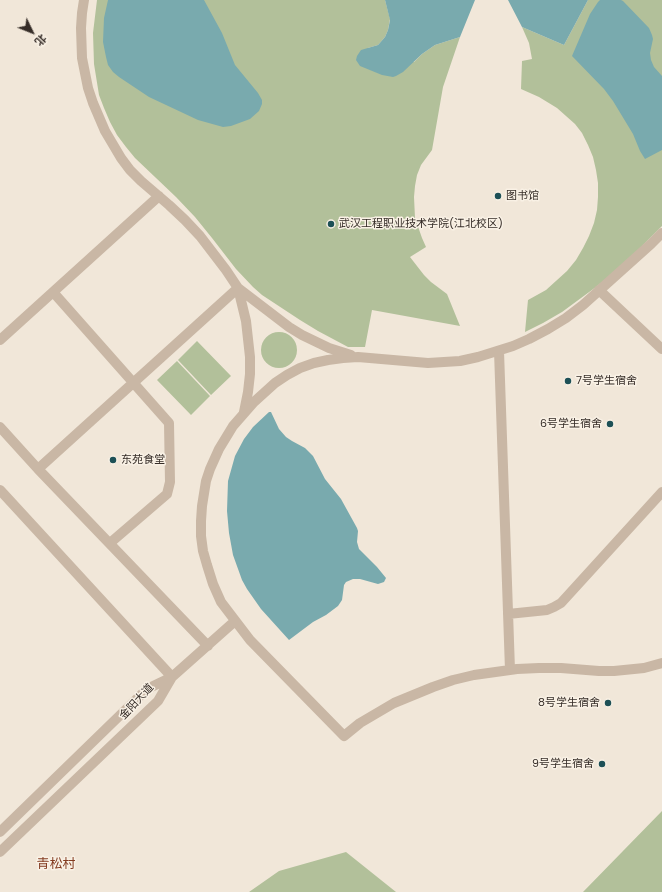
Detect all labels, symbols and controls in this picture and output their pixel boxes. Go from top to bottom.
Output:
north arrow [12,12,52,52]
text: 北 [31,31,50,50]
place label: 图书馆 [506,189,539,203]
marker: 图书馆 [493,191,503,201]
place label: 武汉工程职业技术学院(江北校区) [339,217,503,231]
marker: 武汉工程职业技术学院(江北校区) [326,219,336,229]
place label: 7号学生宿舍 [576,374,637,388]
marker: 7号学生宿舍 [563,376,573,386]
place label: 6号学生宿舍 [540,417,602,431]
marker: 6号学生宿舍 [605,419,615,429]
place label: 东苑食堂 [121,453,165,467]
marker: 东苑食堂 [108,455,118,465]
street label: 金阳大道 [117,681,157,723]
place label: 8号学生宿舍 [538,696,600,710]
marker: 8号学生宿舍 [603,698,613,708]
place label: 9号学生宿舍 [532,757,594,771]
marker: 9号学生宿舍 [597,759,607,769]
district label: 青松村 [37,857,75,873]

